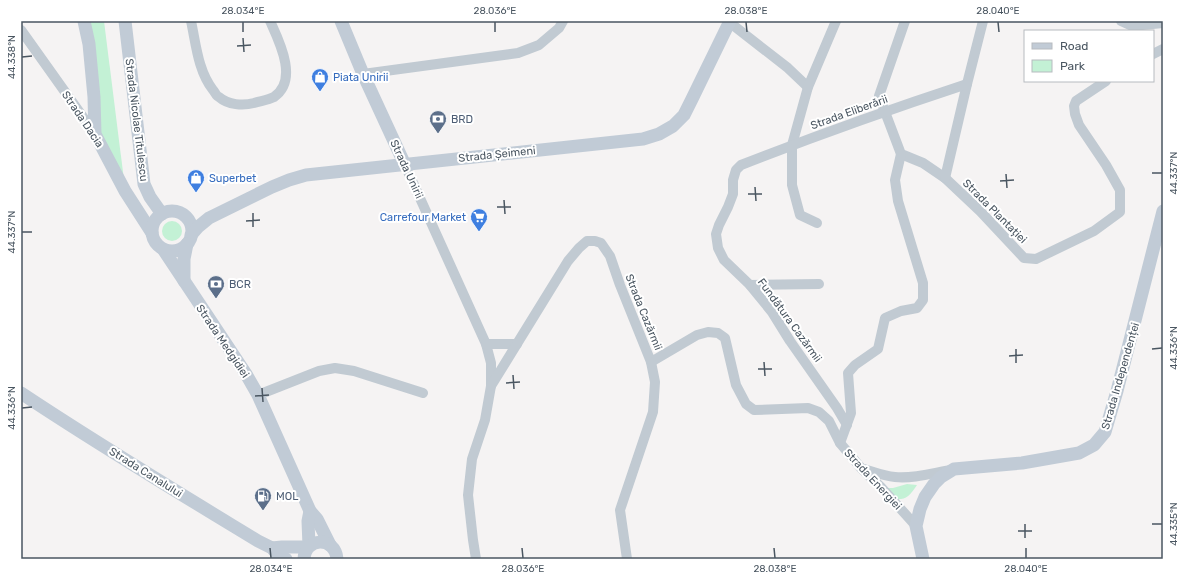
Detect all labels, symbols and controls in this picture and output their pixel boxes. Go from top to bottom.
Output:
text: 28.034°E [221,5,265,17]
text: 28.036°E [474,5,516,17]
text: 28.038°E [724,5,768,17]
text: 28.040°E [976,5,1020,17]
legend [1024,30,1154,82]
text: 44.338°N [6,35,18,79]
text: Road [1060,39,1088,53]
street label: Strada Nicolae Titulescu [123,58,150,182]
text: Park [1060,59,1086,73]
shop icon: Piata Unirii [310,67,330,92]
place label: Piata Unirii [333,71,388,84]
street label: Strada Dacia [59,89,106,150]
street label: Strada Eliberării [809,93,889,132]
bank icon: BRD [428,109,448,134]
place label: BRD [451,113,473,126]
street label: Strada Unirii [387,138,426,201]
street label: Strada Șeimeni [458,144,536,165]
text: 44.337°N [1168,152,1180,194]
shop icon: Superbet [186,168,206,193]
place label: Superbet [209,172,257,185]
street label: Strada Plantației [960,177,1029,246]
supermarket icon: Carrefour Market [469,207,489,232]
text: 44.337°N [6,211,18,253]
place label: Carrefour Market [380,211,467,224]
street label: Strada Cazărmii [622,272,665,352]
bank icon: BCR [206,274,226,299]
street label: Fundătura Cazărmii [755,276,824,365]
place label: BCR [229,278,251,291]
street label: Strada Medgidiei [193,302,252,380]
street label: Strada Independenței [1099,321,1142,431]
text: 44.336°N [1168,326,1180,370]
text: 44.336°N [6,386,18,430]
street label: Strada Canalului [107,445,185,500]
street label: Strada Energiei [841,446,904,512]
fuel station icon: MOL [253,486,273,511]
place label: MOL [276,490,298,503]
text: 44.335°N [1168,502,1180,546]
text: 28.034°E [249,563,293,575]
text: 28.036°E [502,563,544,575]
text: 28.038°E [753,563,797,575]
text: 28.040°E [1004,563,1048,575]

